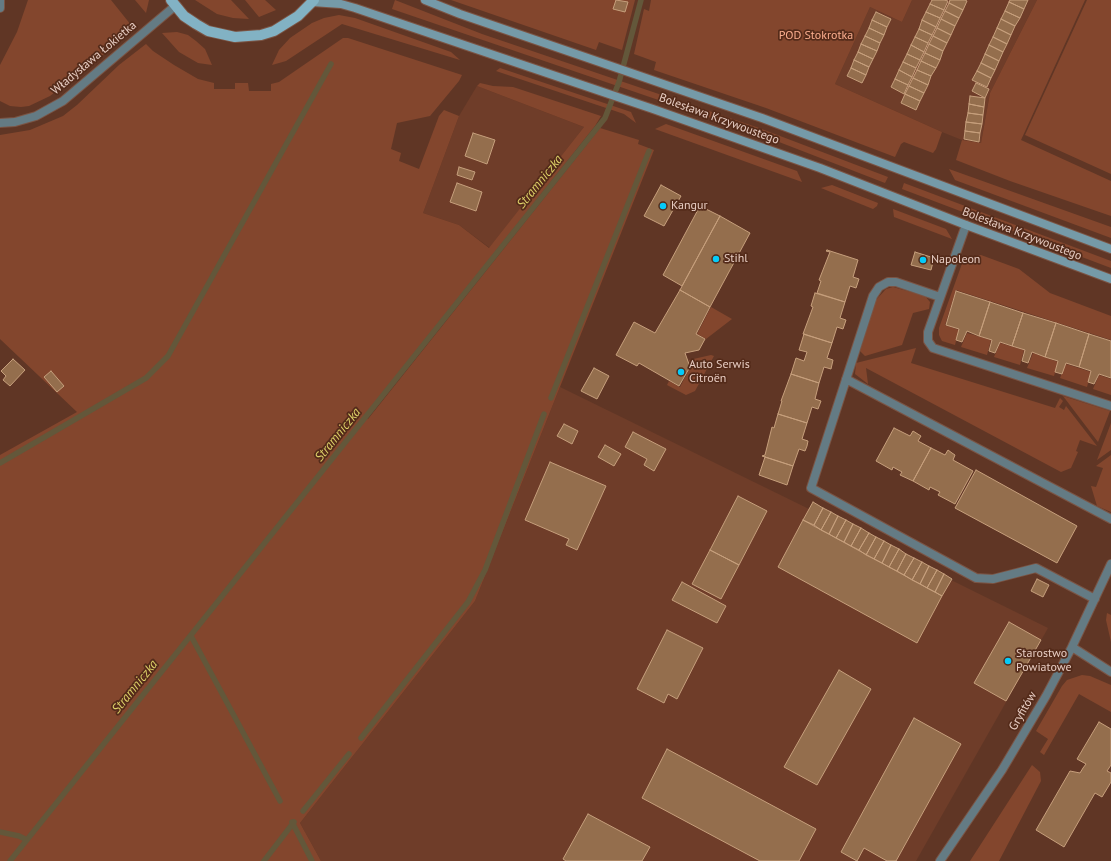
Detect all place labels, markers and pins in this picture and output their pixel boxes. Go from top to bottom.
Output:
place label: Kangur [671,199,707,213]
marker: Kangur [658,201,668,211]
place label: Stihl [724,252,748,266]
place label: Napoleon [931,253,980,267]
marker: Stihl [711,254,721,264]
marker: Napoleon [918,255,928,265]
place label: Auto Serwis Citroën [689,358,750,386]
marker: Auto Serwis Citroën [676,367,686,377]
place label: Starostwo Powiatowe [1016,647,1072,675]
marker: Starostwo Powiatowe [1003,656,1013,666]

